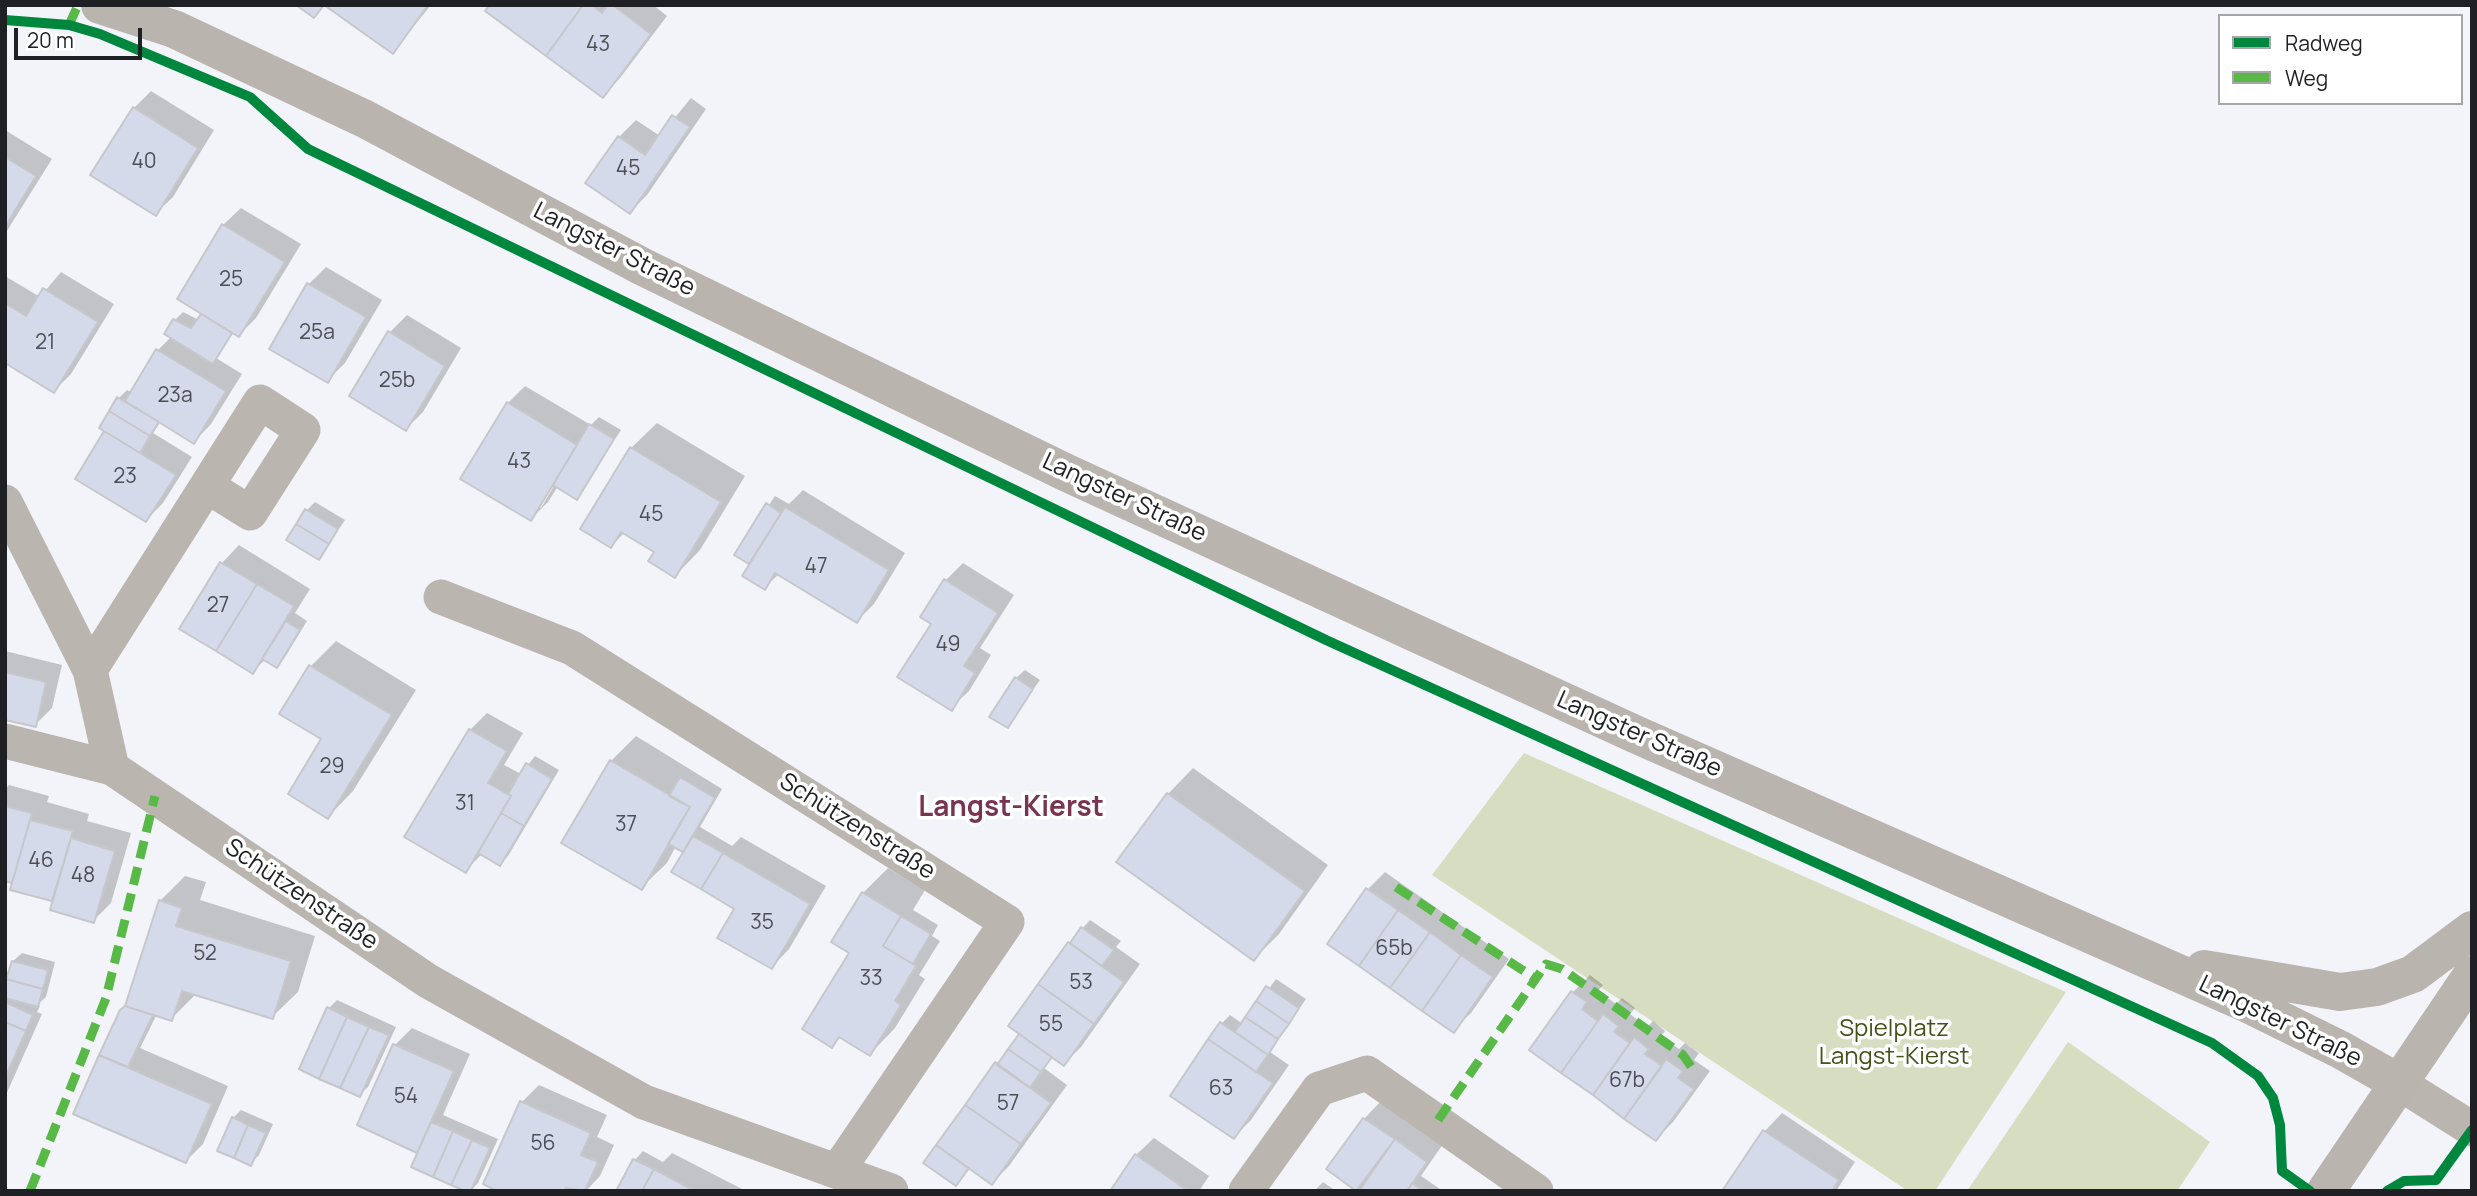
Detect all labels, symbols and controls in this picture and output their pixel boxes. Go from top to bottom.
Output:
scale bar [18,14,145,58]
legend [2218,14,2463,105]
text: 20 m [27,26,74,54]
text: Radweg [2285,29,2363,57]
house number: 43 [586,32,610,58]
text: Weg [2285,64,2328,92]
house number: 40 [131,149,157,175]
house number: 45 [616,156,640,182]
street label: Langster Straße [528,197,700,303]
house number: 25 [219,267,243,293]
house number: 25a [299,320,335,346]
house number: 21 [35,330,55,356]
house number: 25b [379,368,415,394]
house number: 23a [157,383,193,409]
street label: Langster Straße [1037,447,1211,549]
house number: 43 [507,449,531,475]
house number: 23 [113,464,137,490]
house number: 45 [639,502,663,528]
house number: 47 [805,554,827,580]
house number: 27 [207,593,229,619]
house number: 49 [935,632,961,658]
street label: Langster Straße [1552,686,1726,784]
house number: 29 [319,754,345,780]
street label: Schützenstraße [774,768,940,886]
house number: 31 [455,791,475,817]
district label: Langst-Kierst [918,791,1104,825]
house number: 37 [615,812,637,838]
street label: Schützenstraße [219,833,383,957]
house number: 46 [28,848,54,874]
house number: 48 [71,863,95,889]
house number: 35 [750,910,774,936]
house number: 65b [1375,936,1413,962]
house number: 52 [193,941,217,967]
house number: 33 [859,966,883,992]
house number: 53 [1069,970,1093,996]
street label: Langster Straße [2194,970,2366,1074]
house number: 55 [1039,1012,1063,1038]
park label: Spielplatz Langst-Kierst [1819,1015,1969,1071]
house number: 67b [1609,1068,1645,1094]
house number: 63 [1209,1076,1233,1102]
house number: 54 [394,1084,418,1110]
house number: 57 [997,1091,1019,1117]
house number: 56 [530,1131,556,1157]

